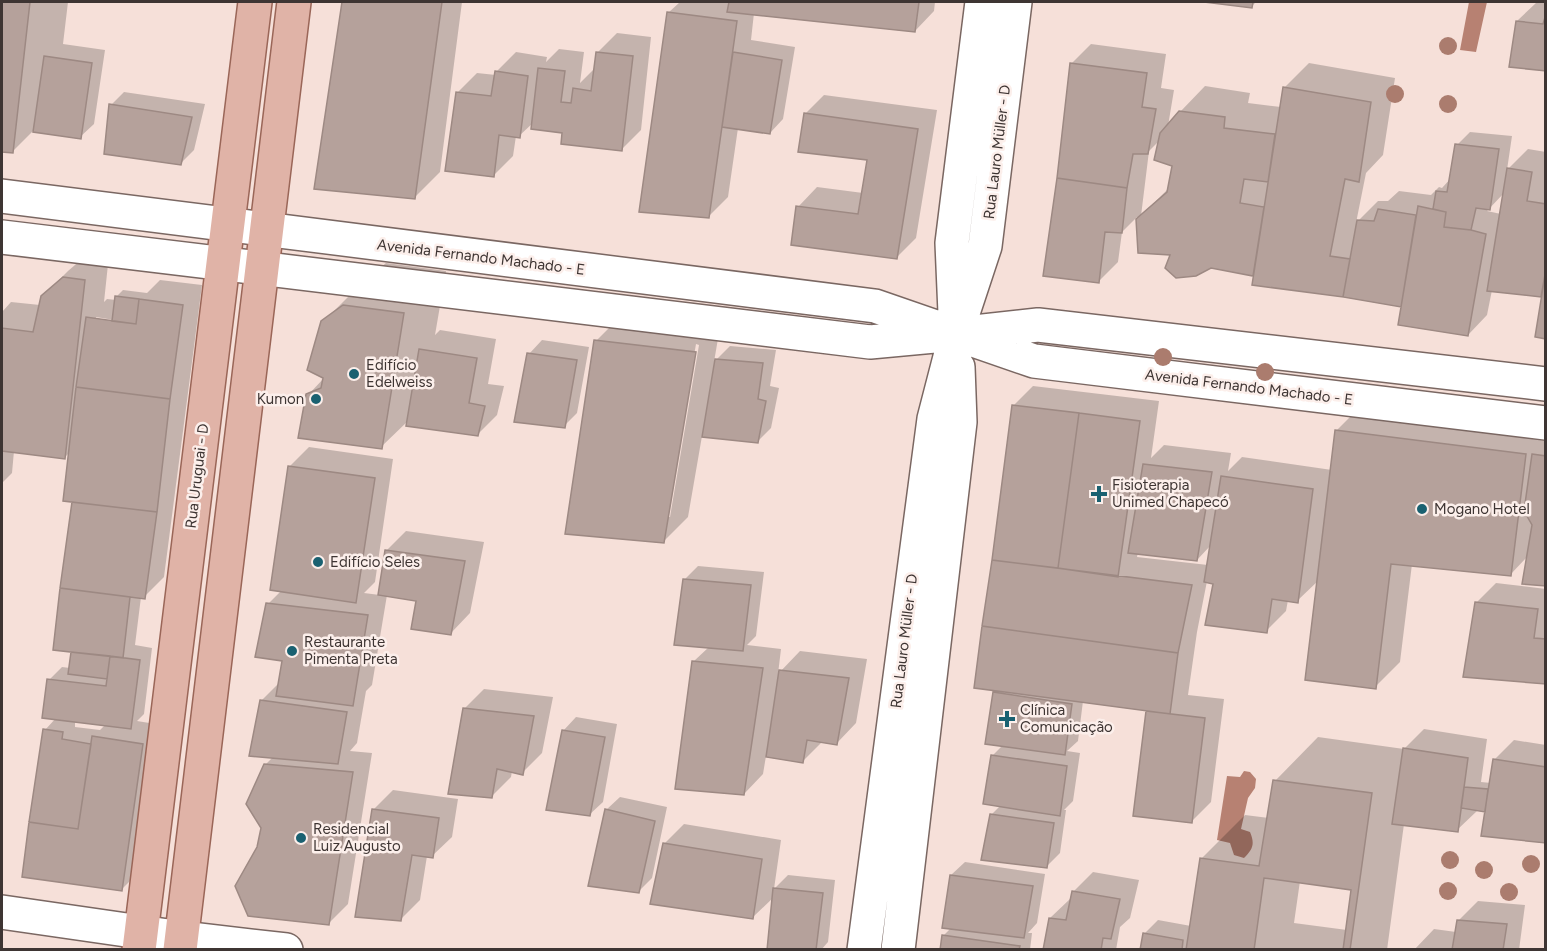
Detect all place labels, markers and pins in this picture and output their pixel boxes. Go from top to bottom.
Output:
place label: Edifício Edelweiss [366,356,432,391]
marker: Edifício Edelweiss [347,367,361,381]
place label: Kumon [257,390,304,408]
marker: Kumon [309,392,323,406]
place label: Fisioterapia Unimed Chapecó [1112,476,1229,511]
marker: Fisioterapia Unimed Chapecó [1090,485,1108,503]
place label: Mogano Hotel [1434,500,1530,518]
marker: Mogano Hotel [1415,502,1429,516]
place label: Edifício Seles [330,553,420,571]
marker: Edifício Seles [311,555,325,569]
place label: Restaurante Pimenta Preta [304,633,398,668]
marker: Restaurante Pimenta Preta [285,644,299,658]
place label: Clínica Comunicação [1020,701,1113,736]
marker: Clínica Comunicação [998,710,1016,728]
place label: Residencial Luiz Augusto [313,820,401,855]
marker: Residencial Luiz Augusto [294,831,308,845]

